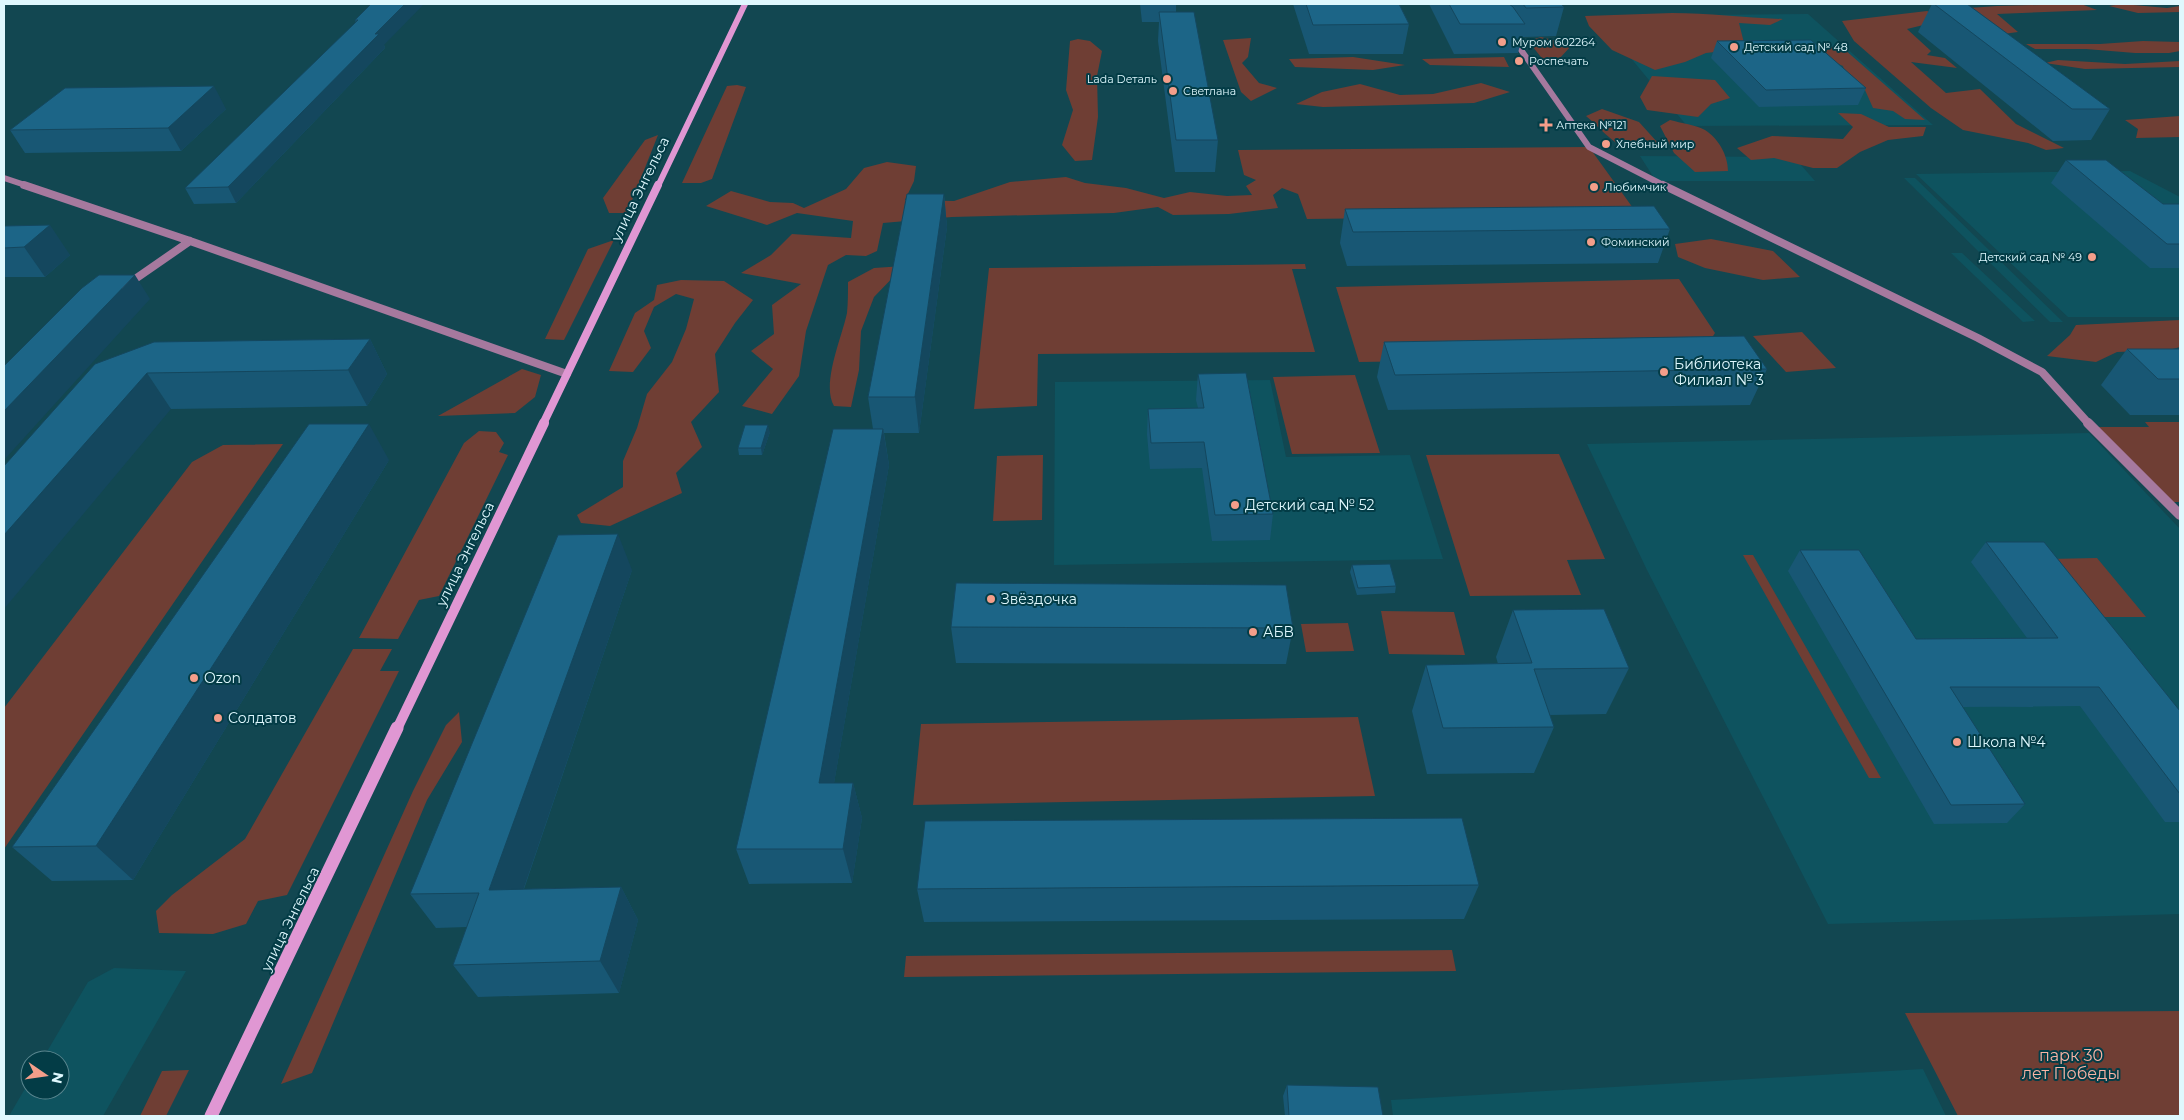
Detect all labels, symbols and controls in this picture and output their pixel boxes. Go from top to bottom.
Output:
place label: Муром 602264 [1512,35,1596,49]
marker: Муром 602264 [1496,36,1508,48]
place label: Детский сад № 48 [1744,40,1848,54]
marker: Детский сад № 48 [1728,41,1740,53]
place label: Роспечать [1529,54,1588,68]
marker: Роспечать [1513,55,1525,67]
place label: Lada Dеталь [1087,72,1157,86]
marker: Lada Dеталь [1161,73,1173,85]
place label: Светлана [1183,84,1236,98]
marker: Светлана [1167,85,1179,97]
place label: Аптека №121 [1556,118,1627,132]
marker: Аптека №121 [1540,119,1552,131]
street label: улица Энгельса [606,134,673,245]
place label: Хлебный мир [1616,137,1694,151]
marker: Хлебный мир [1600,138,1612,150]
place label: Любимчик [1604,180,1667,194]
marker: Любимчик [1588,181,1600,193]
place label: Фоминский [1601,235,1670,249]
marker: Фоминский [1585,236,1597,248]
place label: Детский сад № 49 [1979,250,2082,264]
marker: Детский сад № 49 [2086,251,2098,263]
place label: Библиотека Филиал № 3 [1674,355,1764,389]
marker: Библиотека Филиал № 3 [1658,366,1670,378]
place label: Детский сад № 52 [1245,496,1375,514]
street label: улица Энгельса [431,499,498,610]
marker: Детский сад № 52 [1229,499,1241,511]
place label: Звёздочка [1001,590,1077,608]
marker: Звёздочка [985,593,997,605]
place label: АБВ [1263,623,1294,641]
marker: АБВ [1247,626,1259,638]
place label: Ozon [204,669,241,687]
marker: Ozon [188,672,200,684]
place label: Солдатов [228,709,296,727]
marker: Солдатов [212,712,224,724]
place label: Школа №4 [1967,733,2046,751]
marker: Школа №4 [1951,736,1963,748]
street label: улица Энгельса [256,864,323,975]
park label: парк 30 лет Победы [2022,1046,2120,1083]
north arrow [20,1050,70,1100]
text: N [48,1070,68,1085]

